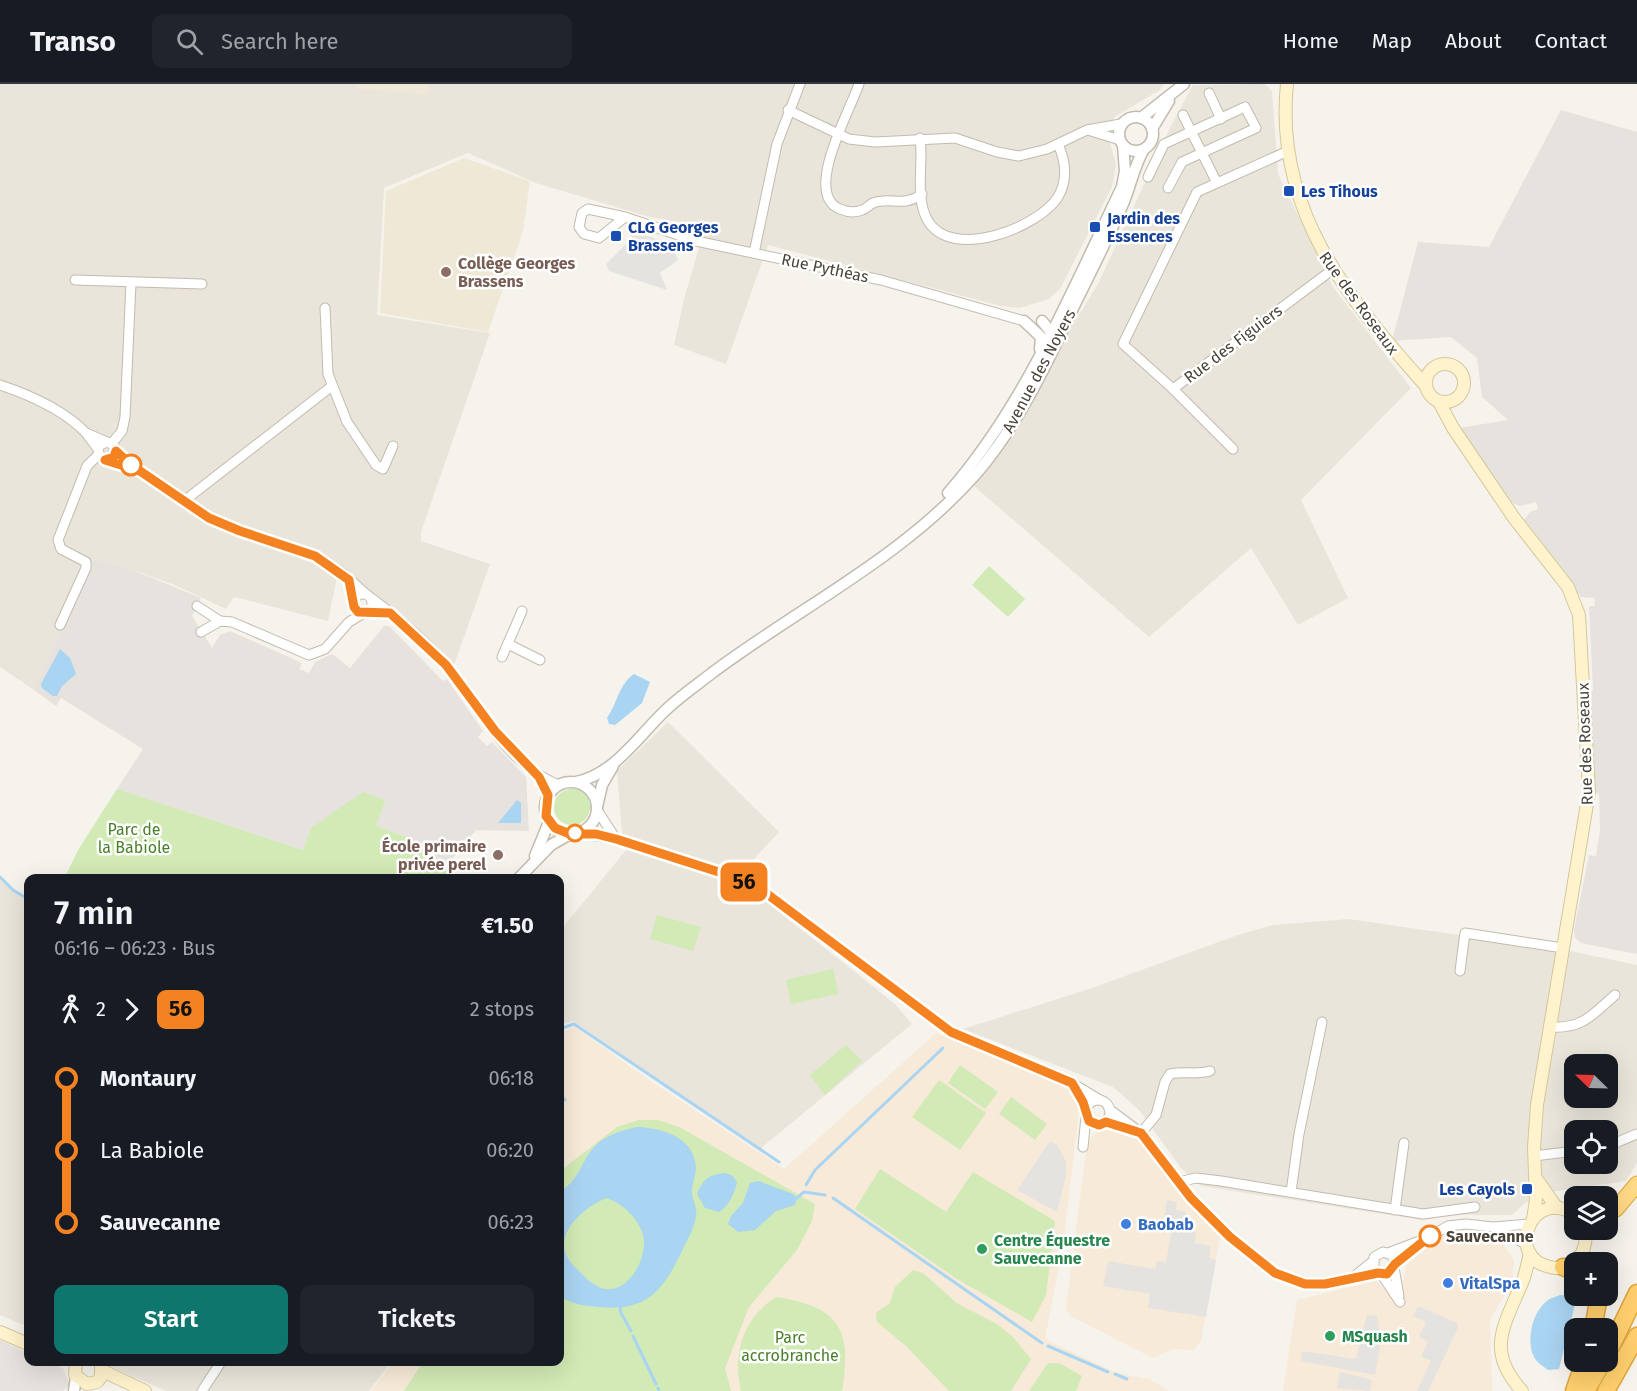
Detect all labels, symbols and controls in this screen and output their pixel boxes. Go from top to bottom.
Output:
search box [152,14,572,68]
text: Transo [30,25,116,58]
icon: search [173,25,206,58]
text: Search here [221,28,338,55]
text: Home [1283,28,1339,54]
text: Map [1372,28,1412,54]
text: About [1445,28,1502,54]
text: Contact [1535,28,1607,54]
place label: Les Tihous [1301,182,1378,201]
marker: Les Tihous [1282,184,1296,198]
place label: Jardin des Essences [1106,209,1180,246]
place label: CLG Georges Brassens [628,218,719,255]
marker: Jardin des Essences [1088,220,1102,234]
marker: CLG Georges Brassens [609,229,623,243]
street label: Rue des Roseaux [1315,248,1403,358]
street label: Rue Pythéas [780,249,870,287]
place label: Collège Georges Brassens [458,254,576,291]
marker: Collège Georges Brassens [439,265,453,279]
street label: Rue des Figuiers [1180,301,1286,387]
street label: Avenue des Noyers [998,306,1080,436]
unlabelled marker [120,454,142,476]
street label: Rue des Roseaux [1573,682,1597,806]
park label: Parc de la Babiole [98,820,170,857]
unlabelled marker [566,824,584,842]
place label: École primaire privée perel [382,836,486,874]
marker: École primaire privée perel [491,848,505,862]
line badge: 56 [717,862,771,902]
text: 56 [732,869,756,895]
text: 7 min [54,893,134,933]
text: €1.50 [481,912,534,939]
text: 06:16 – 06:23 · Bus [54,936,215,960]
icon: walk [54,993,87,1026]
icon: forward [115,993,148,1026]
text: 56 [169,996,192,1022]
text: 2 [96,997,106,1021]
text: 2 stops [470,997,534,1021]
north arrow [1564,1054,1618,1108]
map controls [1564,1054,1618,1372]
text: Montaury [100,1065,196,1092]
text: 06:18 [489,1066,534,1090]
button: locate [1564,1120,1618,1174]
text: La Babiole [100,1137,204,1164]
text: 06:20 [486,1138,534,1162]
place label: Les Cayols [1439,1180,1515,1199]
marker: Les Cayols [1520,1182,1534,1196]
button: layers [1564,1186,1618,1240]
text: Sauvecanne [100,1209,220,1236]
text: 06:23 [488,1210,534,1234]
place label: Baobab [1138,1215,1194,1234]
marker: Baobab [1119,1217,1133,1231]
marker: Sauvecanne [1419,1225,1441,1247]
place label: Sauvecanne [1446,1227,1534,1246]
place label: Centre Équestre Sauvecanne [994,1230,1110,1268]
marker: Centre Équestre Sauvecanne [975,1242,989,1256]
button: + [1564,1252,1618,1306]
place label: VitalSpa [1459,1274,1521,1293]
marker: VitalSpa [1441,1276,1455,1290]
button: Start [54,1285,288,1354]
button: Tickets [300,1285,534,1354]
button: − [1564,1318,1618,1372]
place label: MSquash [1342,1327,1408,1346]
park label: Parc accrobranche [741,1328,839,1365]
marker: MSquash [1323,1329,1337,1343]

